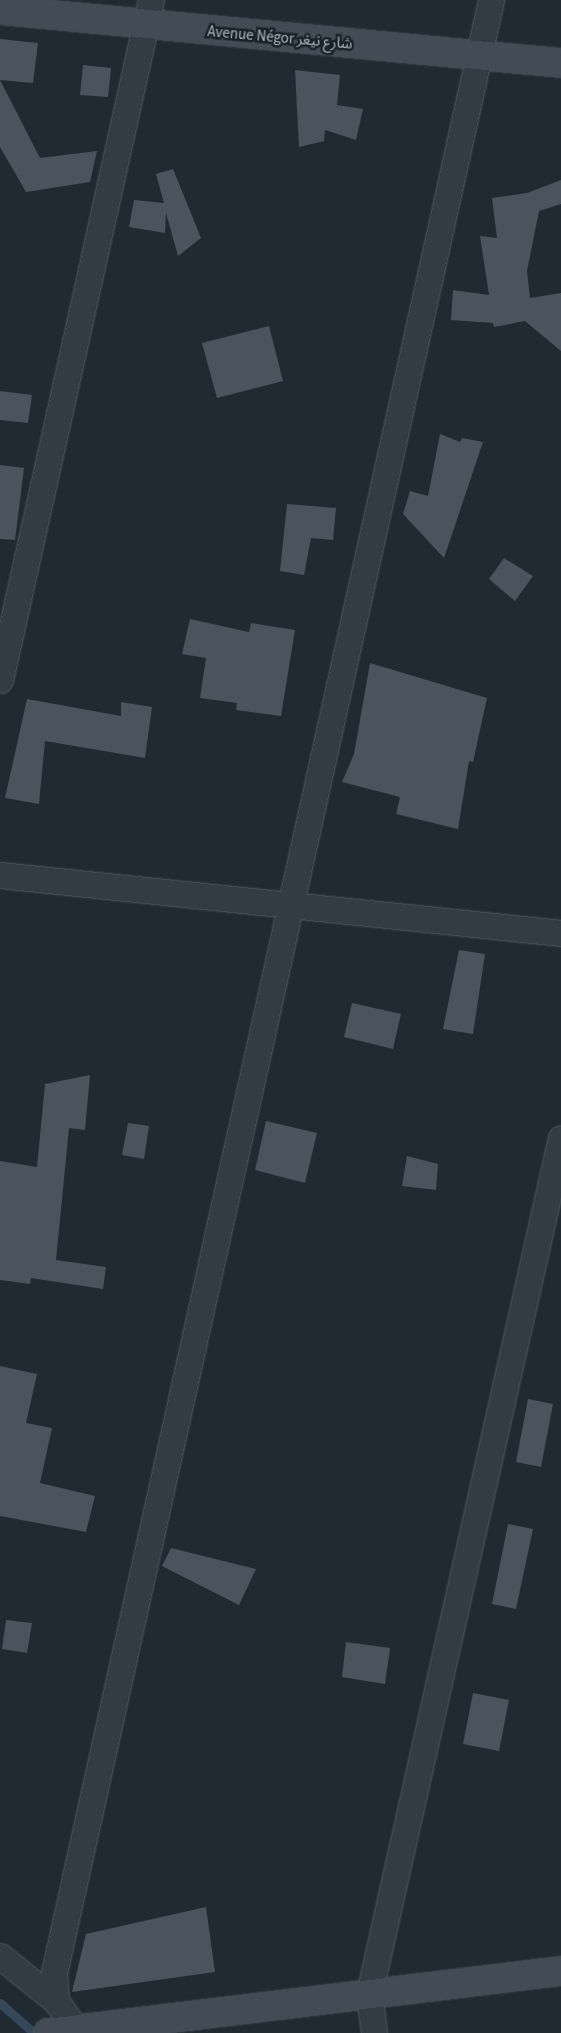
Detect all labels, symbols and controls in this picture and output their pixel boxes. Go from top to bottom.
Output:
street label: Avenue Négor شارع نيغر [207,23,353,53]

